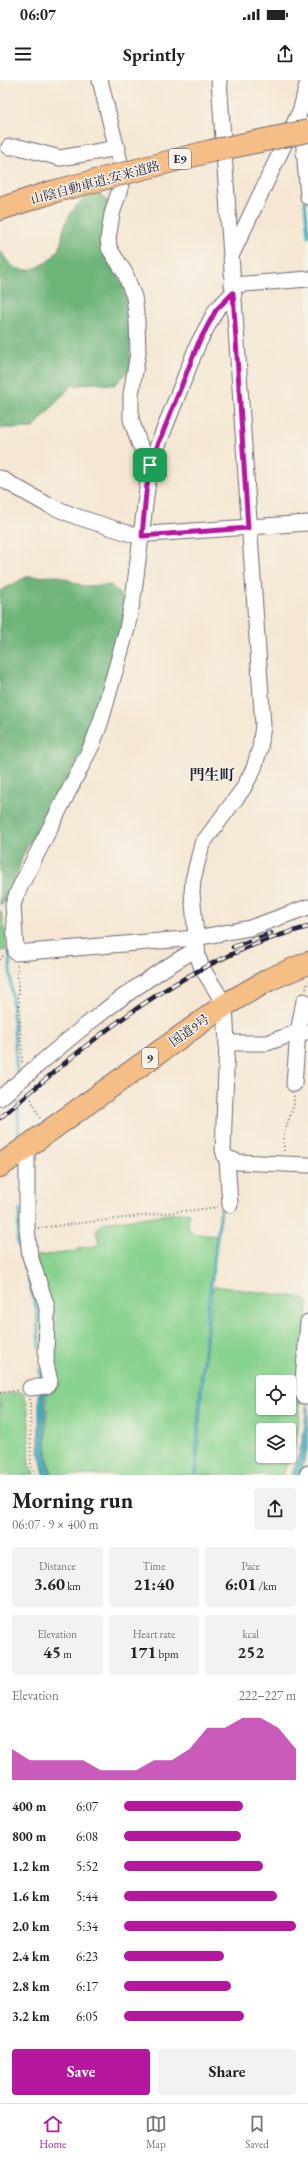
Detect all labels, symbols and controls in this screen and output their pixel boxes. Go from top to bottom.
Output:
text: 06:07 [20,5,56,24]
icon: menu [12,43,34,65]
text: Sprintly [123,43,185,66]
icon: share [274,43,296,65]
road number: E9 [169,149,191,169]
street label: 山陰自動車道;安来道路 [29,157,162,208]
pin [133,448,167,482]
icon: arrive [139,454,161,476]
district label: 門生町 [189,765,235,784]
street label: 国道9号 [166,1010,213,1050]
road number: 9 [142,1048,158,1068]
map controls [256,1375,296,1463]
button: locate [256,1375,296,1415]
button: layers [256,1423,296,1463]
text: Morning run [12,1486,133,1515]
button: share [254,1488,296,1530]
text: 06:07 · 9 × 400 m [12,1516,99,1533]
text: Distance [39,1559,76,1573]
text: Time [143,1559,165,1573]
text: Pace [241,1559,260,1573]
text: 3.60 [34,1573,65,1595]
text: 21:40 [134,1573,174,1595]
text: 6:01 [225,1573,256,1595]
text: km [65,1579,81,1593]
text: /km [256,1579,277,1593]
text: Elevation [38,1627,77,1641]
text: Heart rate [133,1627,175,1641]
text: kcal [242,1627,259,1641]
text: 45 [43,1641,61,1663]
text: 171 [129,1641,156,1663]
text: 252 [237,1641,264,1663]
text: m [61,1647,72,1661]
text: bpm [156,1647,179,1661]
text: Elevation [12,1687,59,1704]
text: 222–227 m [239,1687,296,1704]
text: 400 m [12,1798,46,1815]
text: 6:07 [76,1798,98,1815]
text: 800 m [12,1828,46,1845]
text: 6:08 [76,1828,98,1845]
text: 1.2 km [12,1858,50,1875]
text: 5:52 [76,1858,98,1875]
text: 1.6 km [12,1888,50,1905]
text: 5:44 [76,1888,98,1905]
text: 2.0 km [12,1918,50,1935]
text: 5:34 [76,1918,98,1935]
text: 2.4 km [12,1948,50,1965]
text: 6:23 [76,1948,98,1965]
text: 2.8 km [12,1978,50,1995]
text: 6:17 [76,1978,98,1995]
text: 3.2 km [12,2008,50,2025]
text: 6:05 [76,2008,98,2025]
button: Save [12,2049,150,2095]
button: Share [158,2049,296,2095]
tab: Home [39,2113,66,2151]
tab: Map [145,2113,167,2151]
tab: Saved [245,2113,269,2151]

